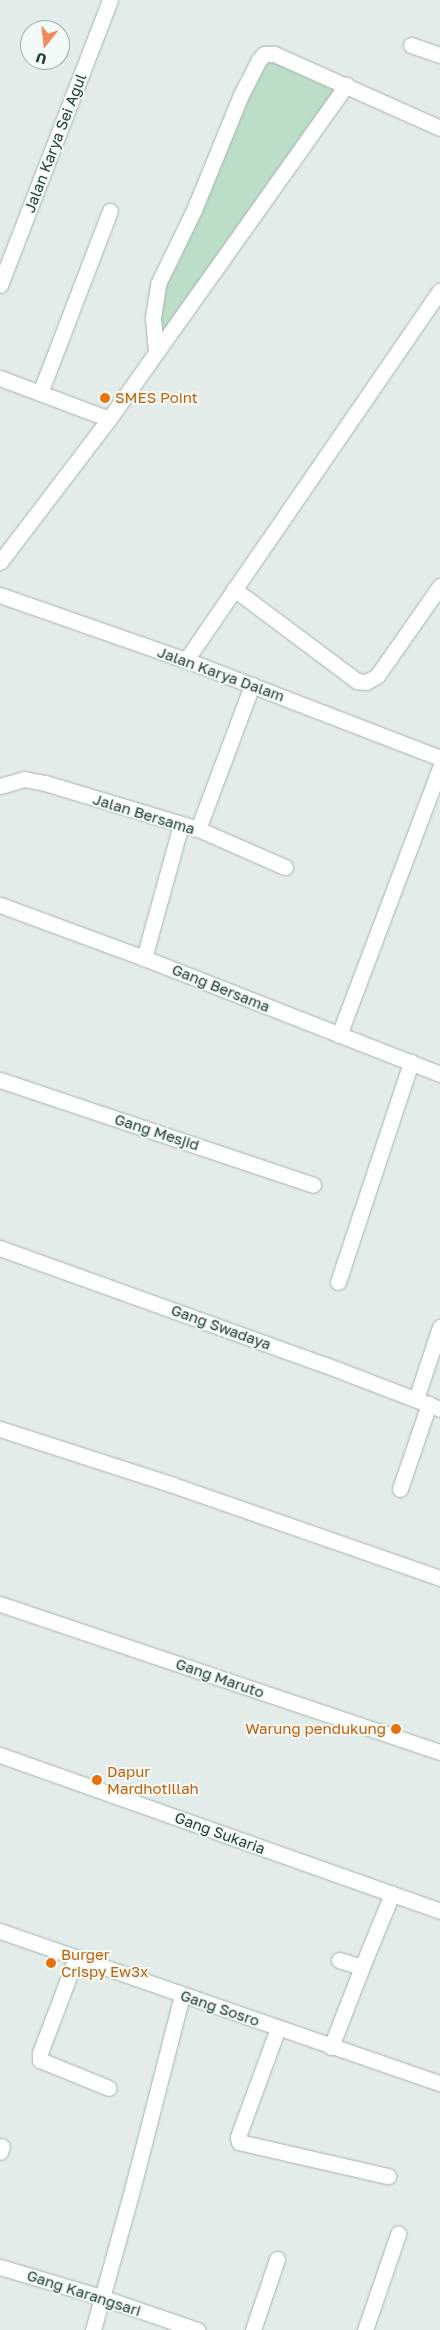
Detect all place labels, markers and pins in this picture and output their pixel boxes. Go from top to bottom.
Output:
place label: SMES Point [115,389,198,407]
marker: SMES Point [99,392,111,404]
place label: Warung pendukung [245,1720,386,1738]
marker: Warung pendukung [390,1723,402,1735]
place label: Dapur Mardhotillah [107,1762,199,1797]
marker: Dapur Mardhotillah [91,1774,103,1786]
place label: Burger Crispy Ew3x [61,1945,148,1980]
marker: Burger Crispy Ew3x [45,1957,57,1969]

